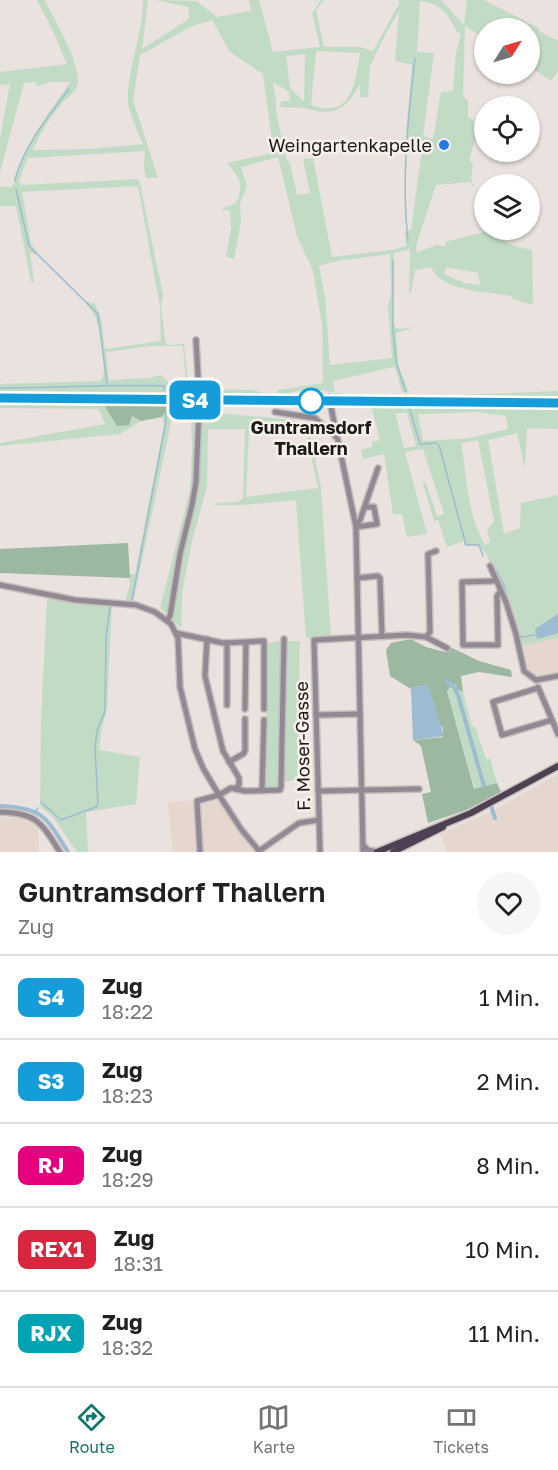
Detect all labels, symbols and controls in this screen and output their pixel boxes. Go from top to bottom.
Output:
north arrow [474,18,540,84]
map controls [474,18,540,240]
button: locate [474,96,540,162]
place label: Weingartenkapelle [268,134,432,156]
marker: Weingartenkapelle [437,138,451,152]
button: layers [474,174,540,240]
line badge: S4 [168,380,222,420]
text: S4 [181,387,209,413]
marker: Guntramsdorf Thallern [298,388,324,414]
place label: Guntramsdorf Thallern [251,416,372,459]
street label: F. Moser-Gasse [290,681,314,811]
button: heart [477,872,540,935]
text: Guntramsdorf Thallern [18,875,326,908]
text: Zug [18,914,54,938]
text: Zug [102,972,142,999]
text: S4 [37,984,65,1010]
text: 1 Min. [479,984,540,1011]
text: 18:22 [102,999,153,1023]
text: Zug [102,1056,142,1083]
text: S3 [38,1068,64,1094]
text: 2 Min. [477,1068,540,1095]
text: 18:23 [102,1083,153,1107]
text: Zug [102,1140,142,1167]
text: RJ [38,1152,64,1178]
text: 8 Min. [476,1152,540,1179]
text: 18:29 [102,1167,154,1191]
text: Zug [114,1224,154,1251]
text: REX1 [30,1236,84,1262]
text: 10 Min. [465,1236,540,1263]
text: 18:31 [114,1251,163,1275]
text: Zug [102,1308,142,1335]
text: RJX [30,1320,72,1346]
text: 11 Min. [468,1320,540,1347]
text: 18:32 [102,1335,153,1359]
tab: Route [69,1401,115,1457]
tab: Karte [253,1401,295,1457]
tab: Tickets [433,1401,489,1457]

